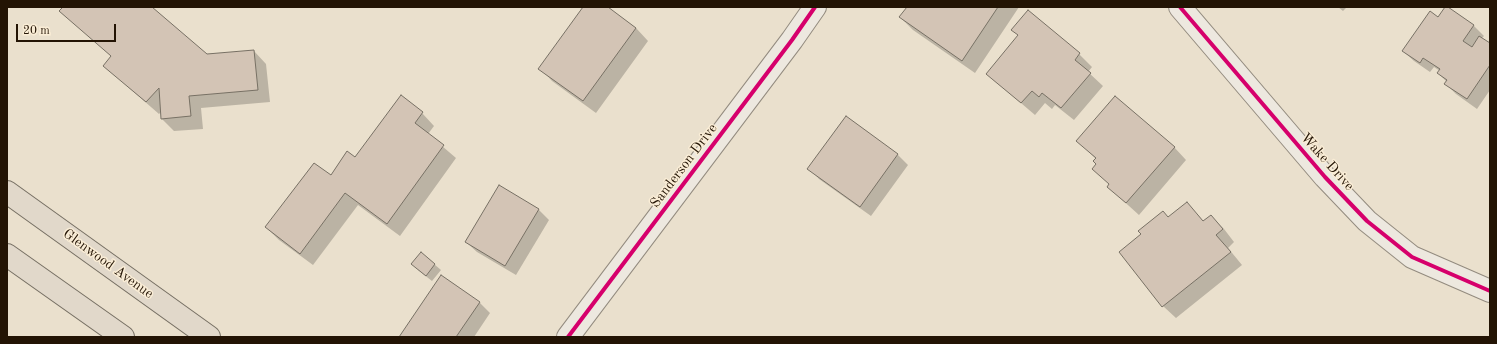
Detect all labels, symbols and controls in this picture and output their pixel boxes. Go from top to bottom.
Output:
scale bar [18,16,118,42]
text: 20 m [23,25,50,37]
street label: Sanderson Drive [647,121,721,211]
street label: Wake Drive [1297,130,1357,194]
street label: Glenwood Avenue [60,226,156,302]

